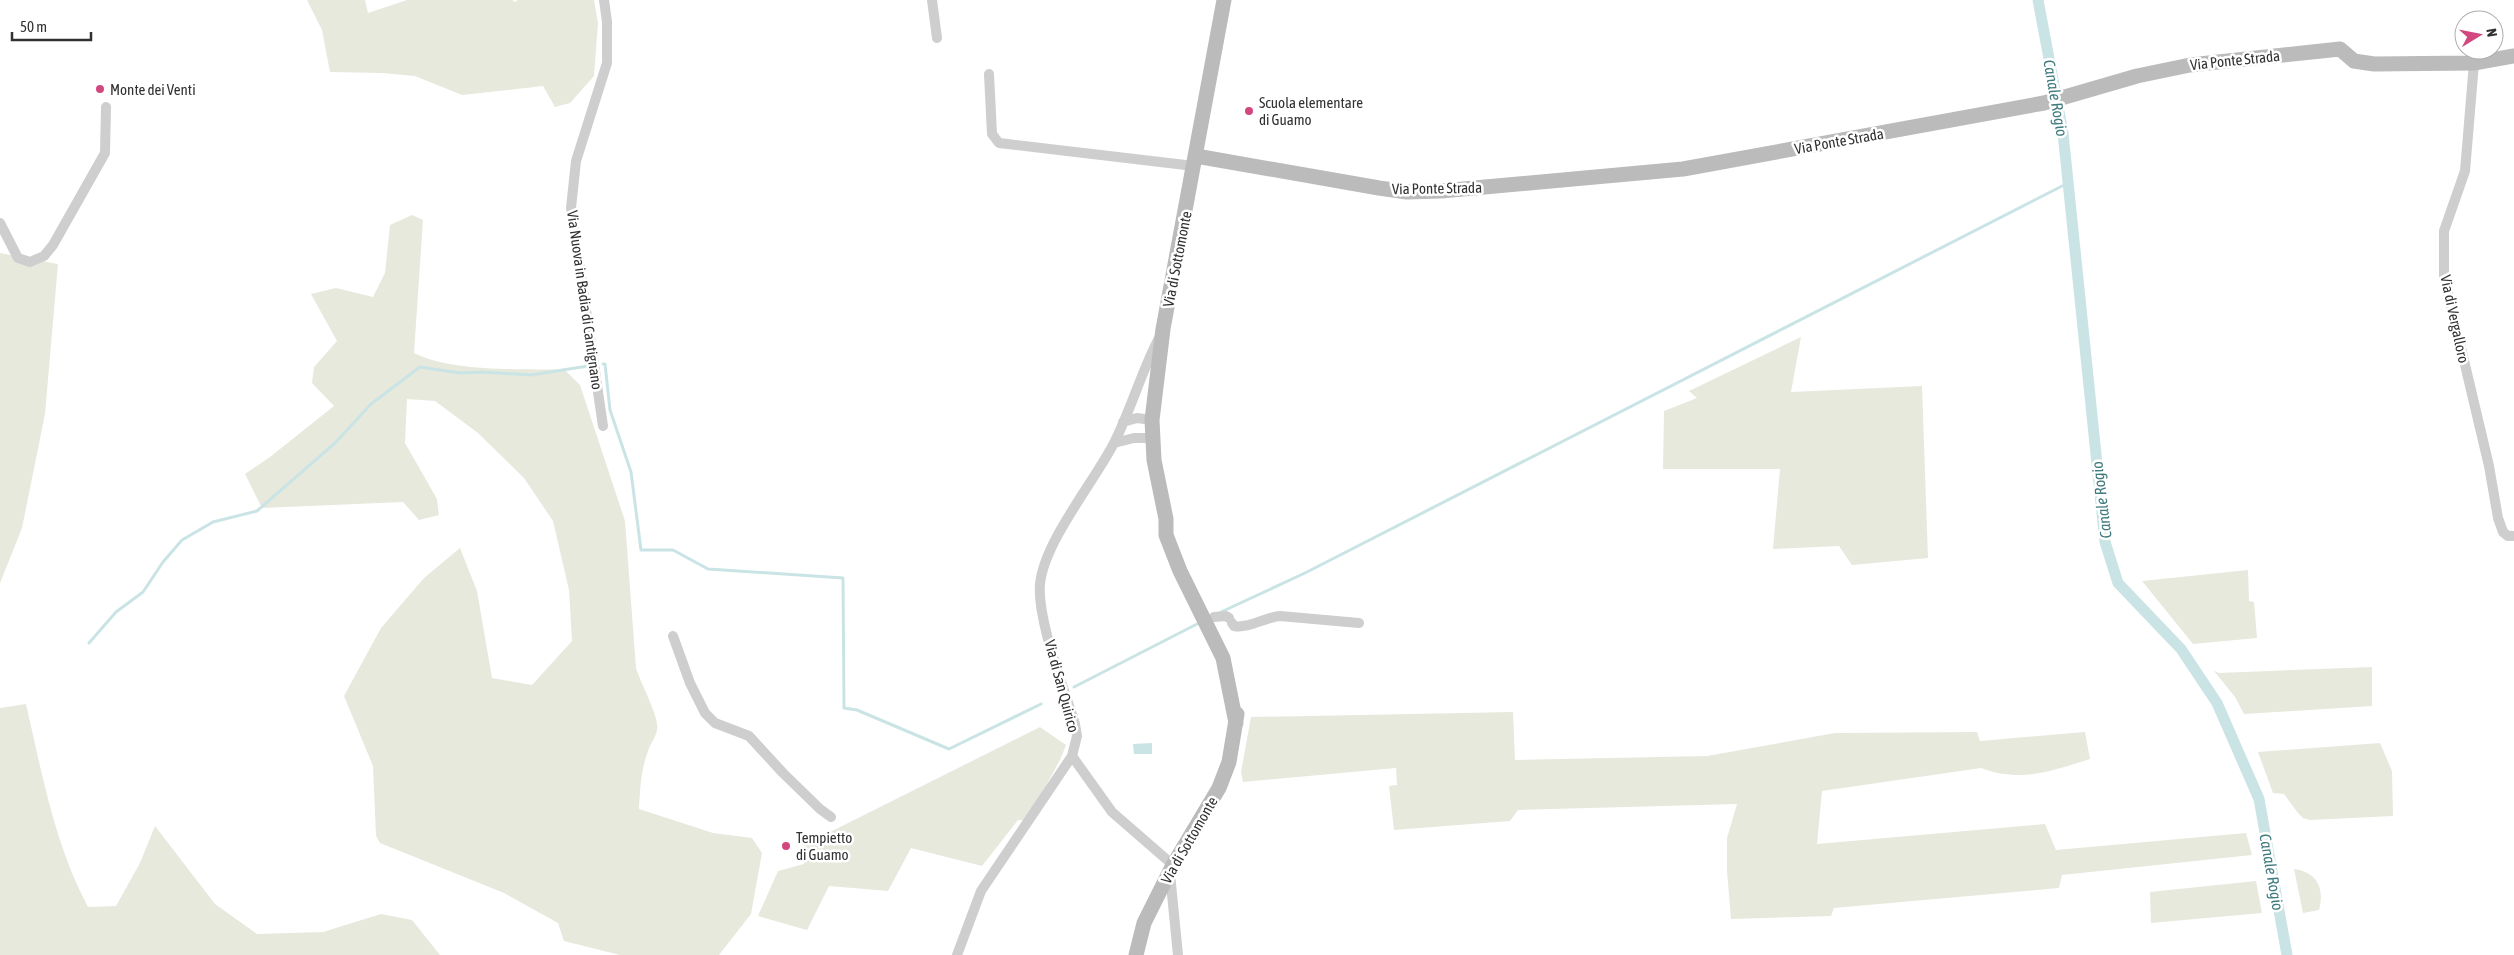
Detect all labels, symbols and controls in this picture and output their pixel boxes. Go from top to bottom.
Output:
scale bar [12,10,91,42]
north arrow [2454,10,2504,60]
text: 50 m [20,18,47,35]
text: N [2483,27,2500,38]
street label: Via Ponte Strada [2189,47,2281,73]
water label: Canale Rogio [2039,58,2072,138]
place label: Monte dei Venti [110,81,196,98]
marker: Monte dei Venti [94,83,106,95]
place label: Scuola elementare di Guamo [1259,94,1363,128]
marker: Scuola elementare di Guamo [1243,105,1255,117]
street label: Via Ponte Strada [1793,125,1885,157]
street label: Via Ponte Strada [1392,179,1482,197]
street label: Via Nuova in Badia di Cantignano [564,209,606,391]
street label: Via di Sottomonte [1159,209,1195,308]
street label: Via di Vergalloro [2437,273,2473,365]
water label: Canale Rogio [2087,460,2116,540]
street label: Via di San Quirico [1041,638,1083,734]
street label: Via di Sottomonte [1157,793,1221,886]
place label: Tempietto di Guamo [796,829,852,863]
water label: Canale Rogio [2255,832,2288,912]
marker: Tempietto di Guamo [780,840,792,852]

